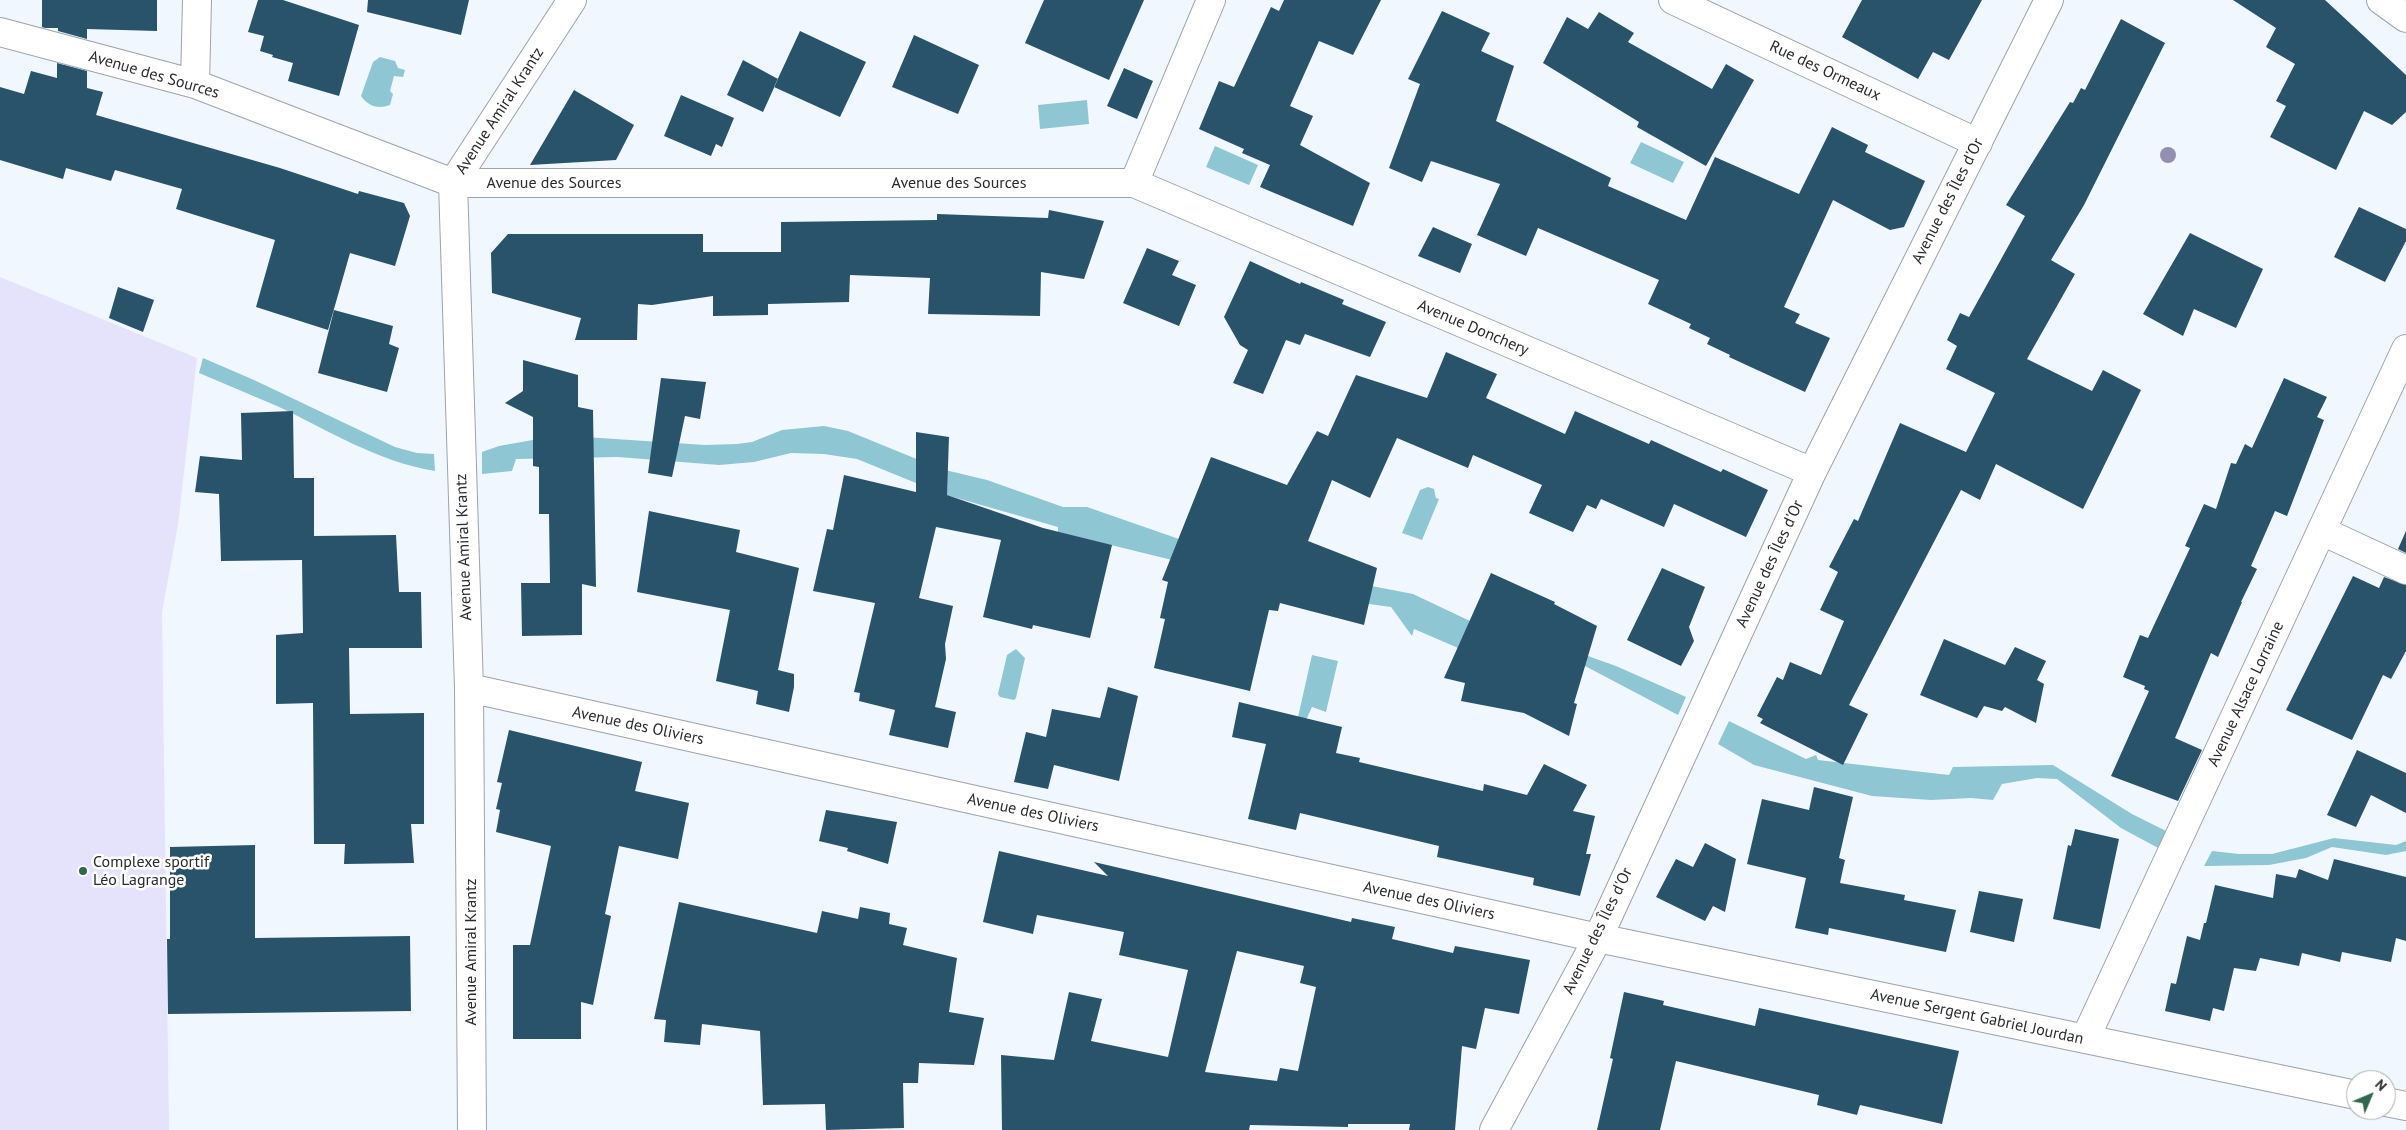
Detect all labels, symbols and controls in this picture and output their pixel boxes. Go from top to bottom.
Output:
street label: Rue des Ormeaux [1766,37,1884,105]
street label: Avenue Amiral Krantz [452,44,548,178]
street label: Avenue des Sources [87,47,221,103]
street label: Avenue des Îles d'Or [1908,135,1988,267]
street label: Avenue des Sources [487,173,621,193]
street label: Avenue des Sources [892,173,1026,193]
street label: Avenue Donchery [1414,296,1532,360]
street label: Avenue Amiral Krantz [452,473,476,621]
street label: Avenue des Îles d'Or [1732,497,1808,631]
street label: Avenue Alsace Lorraine [2204,618,2288,770]
street label: Avenue des Oliviers [570,703,706,749]
street label: Avenue des Oliviers [965,790,1101,836]
place label: Complexe sportif Léo Lagrange [93,852,209,890]
marker: Complexe sportif Léo Lagrange [77,865,89,877]
street label: Avenue des Îles d'Or [1559,865,1637,997]
street label: Avenue Amiral Krantz [461,878,481,1026]
street label: Avenue des Oliviers [1361,878,1497,924]
street label: Avenue Sergent Gabriel Jourdan [1869,985,2085,1049]
north arrow [2346,1070,2396,1120]
text: N [2371,1075,2391,1095]

